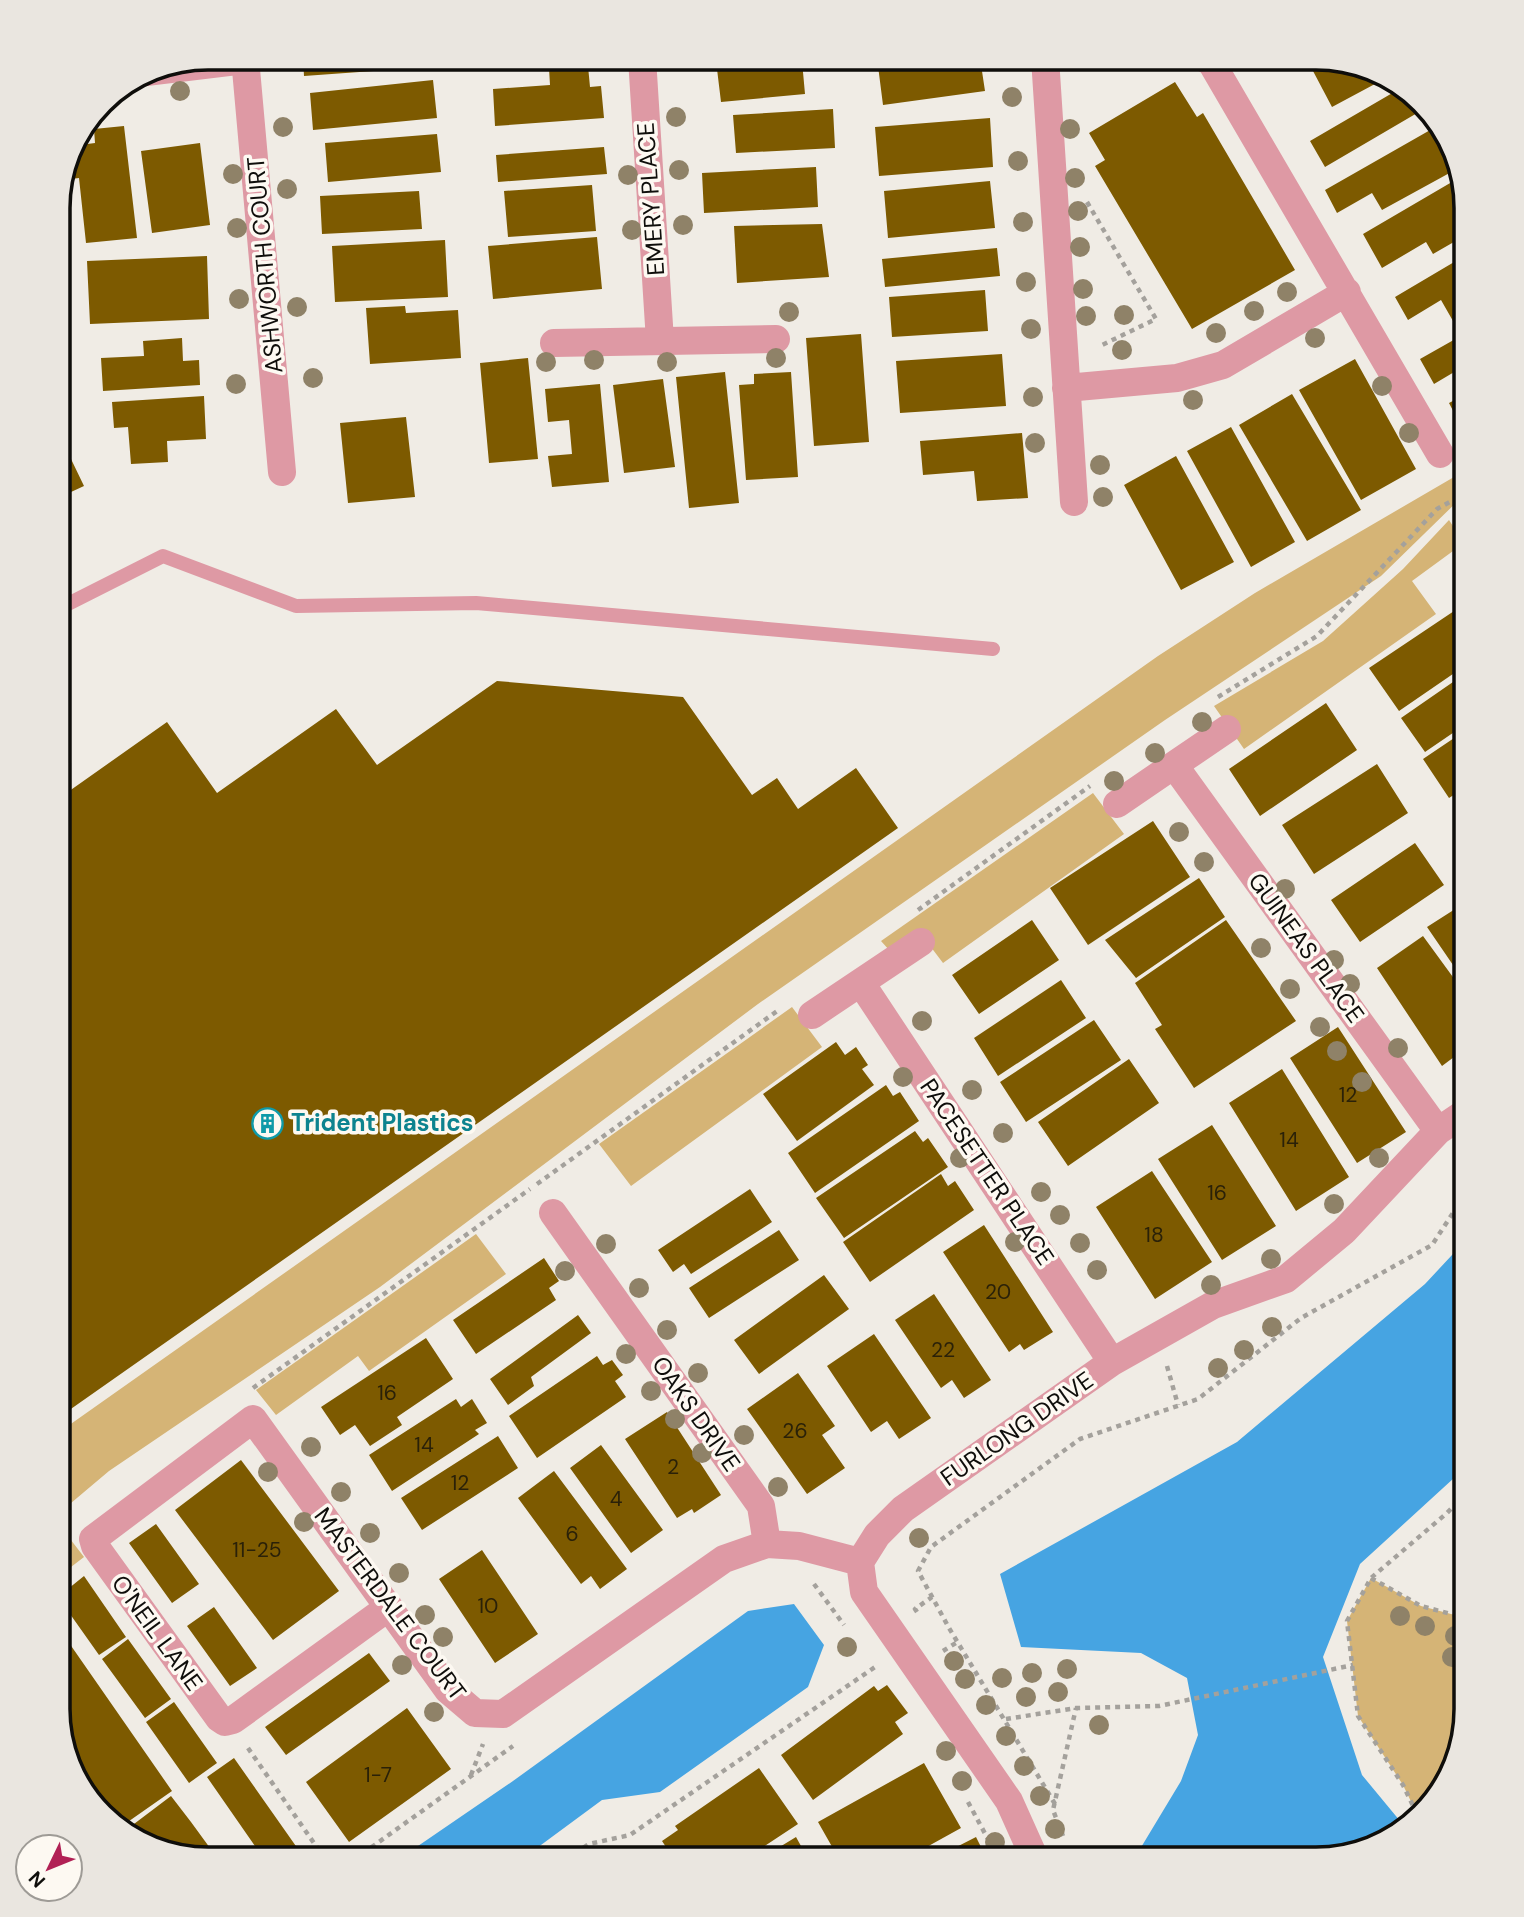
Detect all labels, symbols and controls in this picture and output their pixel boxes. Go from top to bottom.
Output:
street label: EMERY PLACE [630,121,671,277]
street label: ASHWORTH COURT [240,156,289,375]
street label: GUINEAS PLACE [1241,866,1371,1029]
street label: PACESETTER PLACE [913,1072,1061,1271]
house number: 12 [1339,1081,1357,1109]
building icon: Trident Plastics [251,1106,285,1140]
place label: Trident Plastics [291,1107,474,1138]
house number: 14 [1279,1126,1299,1154]
house number: 16 [1207,1179,1227,1207]
house number: 18 [1144,1221,1164,1249]
house number: 20 [985,1278,1011,1306]
house number: 22 [931,1336,955,1364]
street label: OAKS DRIVE [645,1350,747,1477]
street label: FURLONG DRIVE [934,1364,1099,1493]
house number: 16 [377,1379,397,1407]
house number: 26 [782,1417,808,1445]
house number: 14 [414,1431,434,1459]
house number: 2 [667,1453,679,1481]
house number: 12 [451,1469,469,1497]
house number: 4 [610,1485,623,1513]
street label: MASTERDALE COURT [308,1501,473,1706]
house number: 6 [565,1520,579,1548]
house number: 11-25 [232,1536,282,1564]
street label: O'NEIL LANE [105,1569,210,1697]
house number: 10 [478,1592,498,1620]
house number: 1-7 [364,1761,392,1789]
north arrow [14,1833,84,1903]
text: N [23,1866,51,1893]

